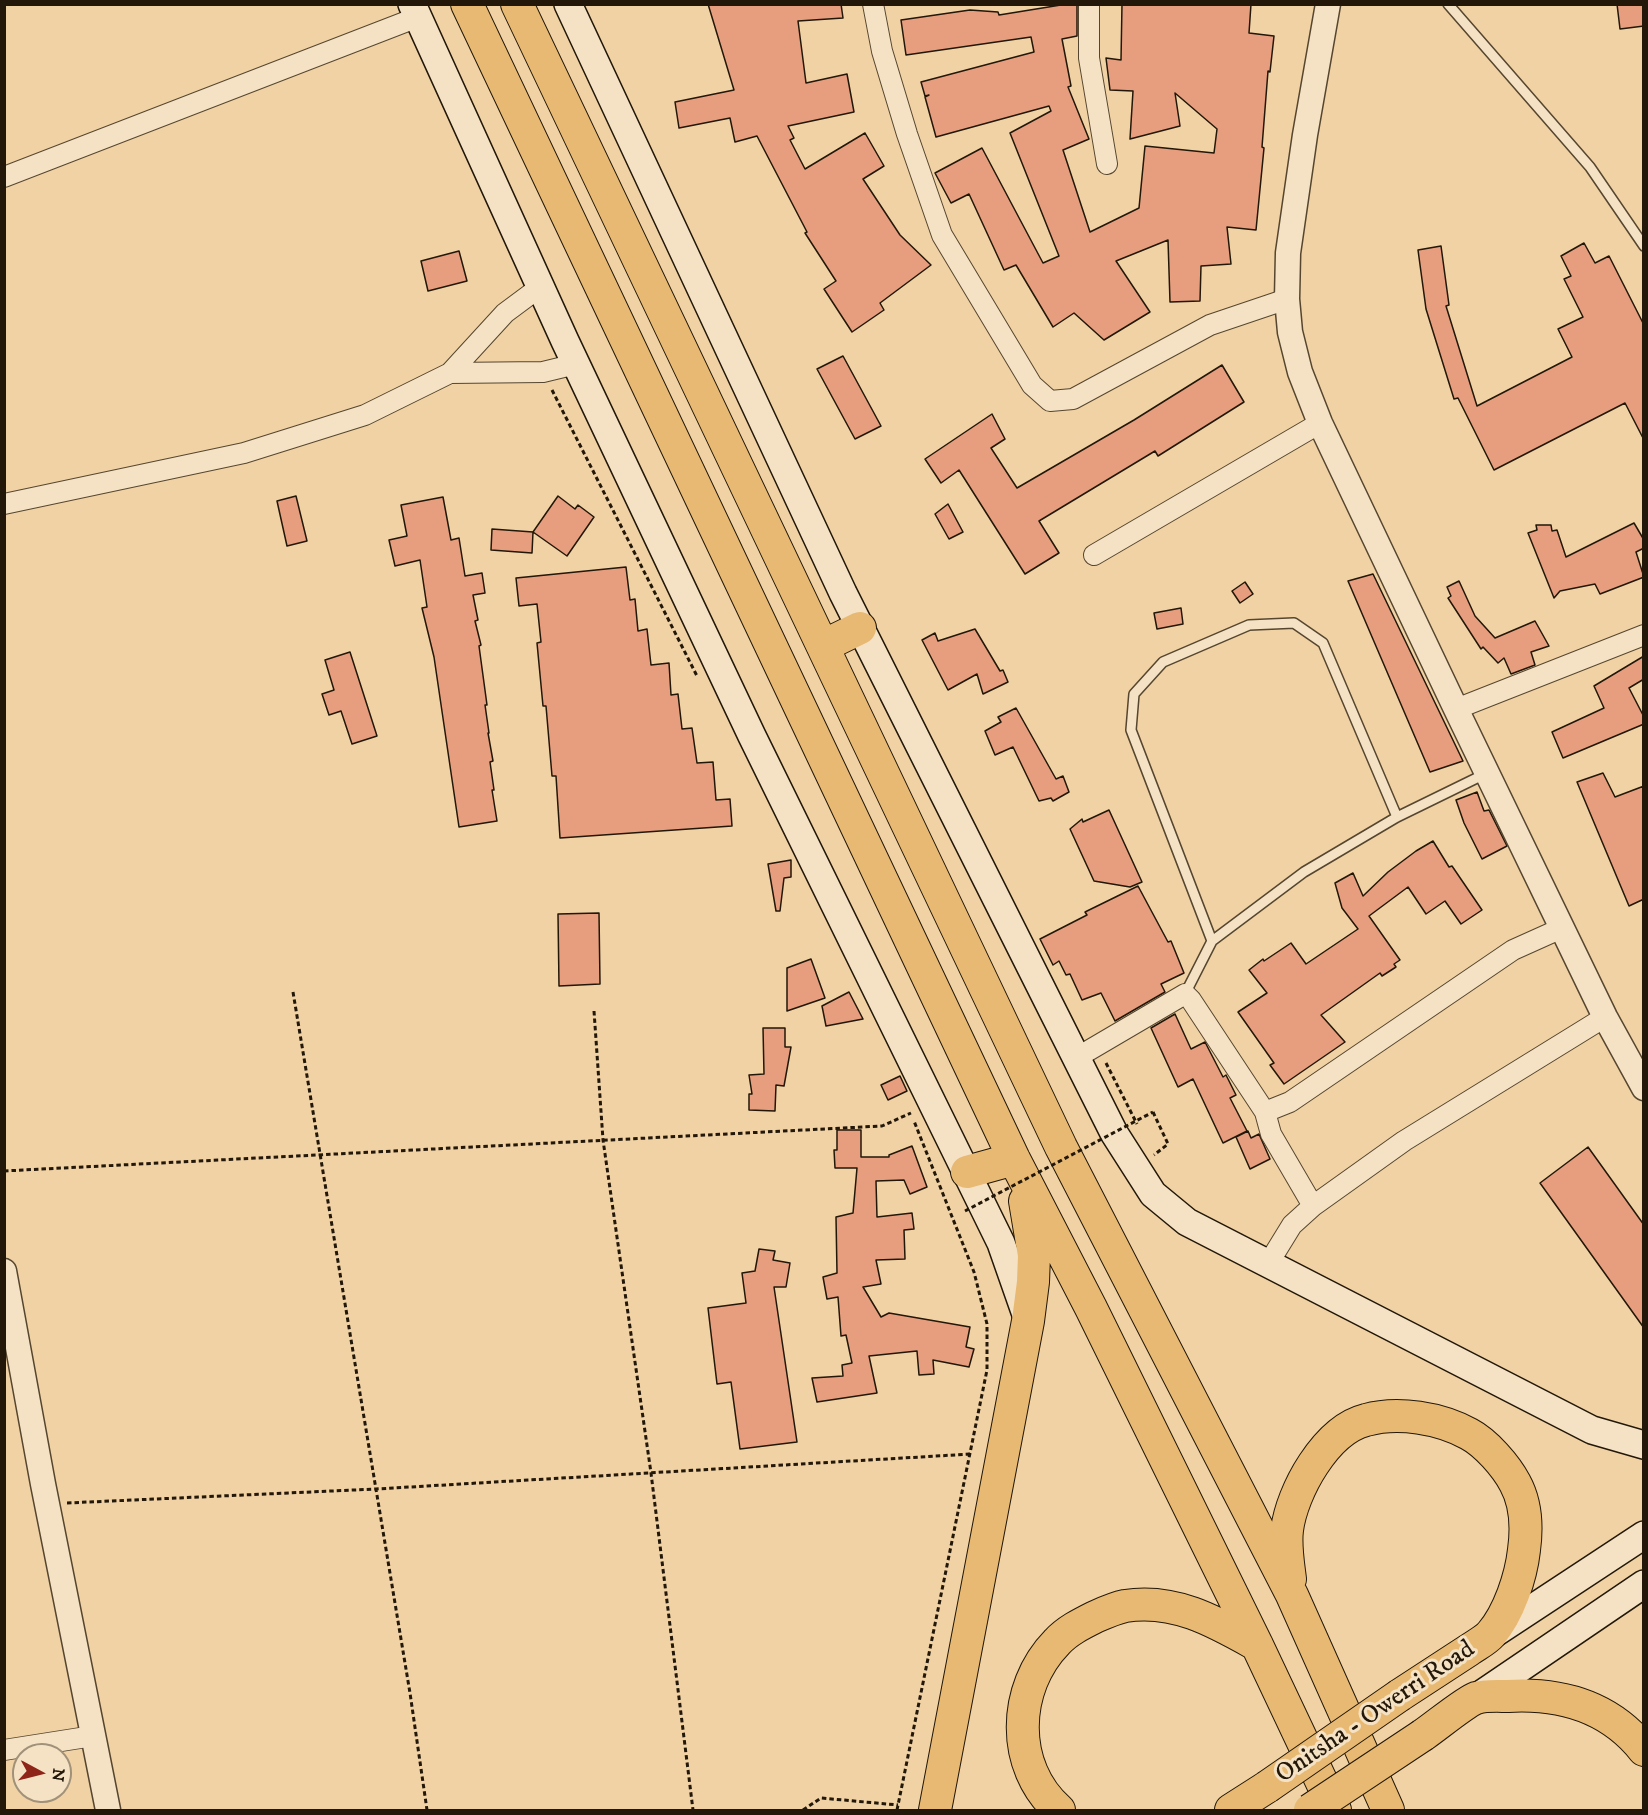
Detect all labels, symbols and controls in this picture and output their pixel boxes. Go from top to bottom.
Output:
street label: Onitsha - Owerri Road [1271,1635,1481,1791]
north arrow [12,1743,72,1803]
text: N [47,1767,69,1783]

